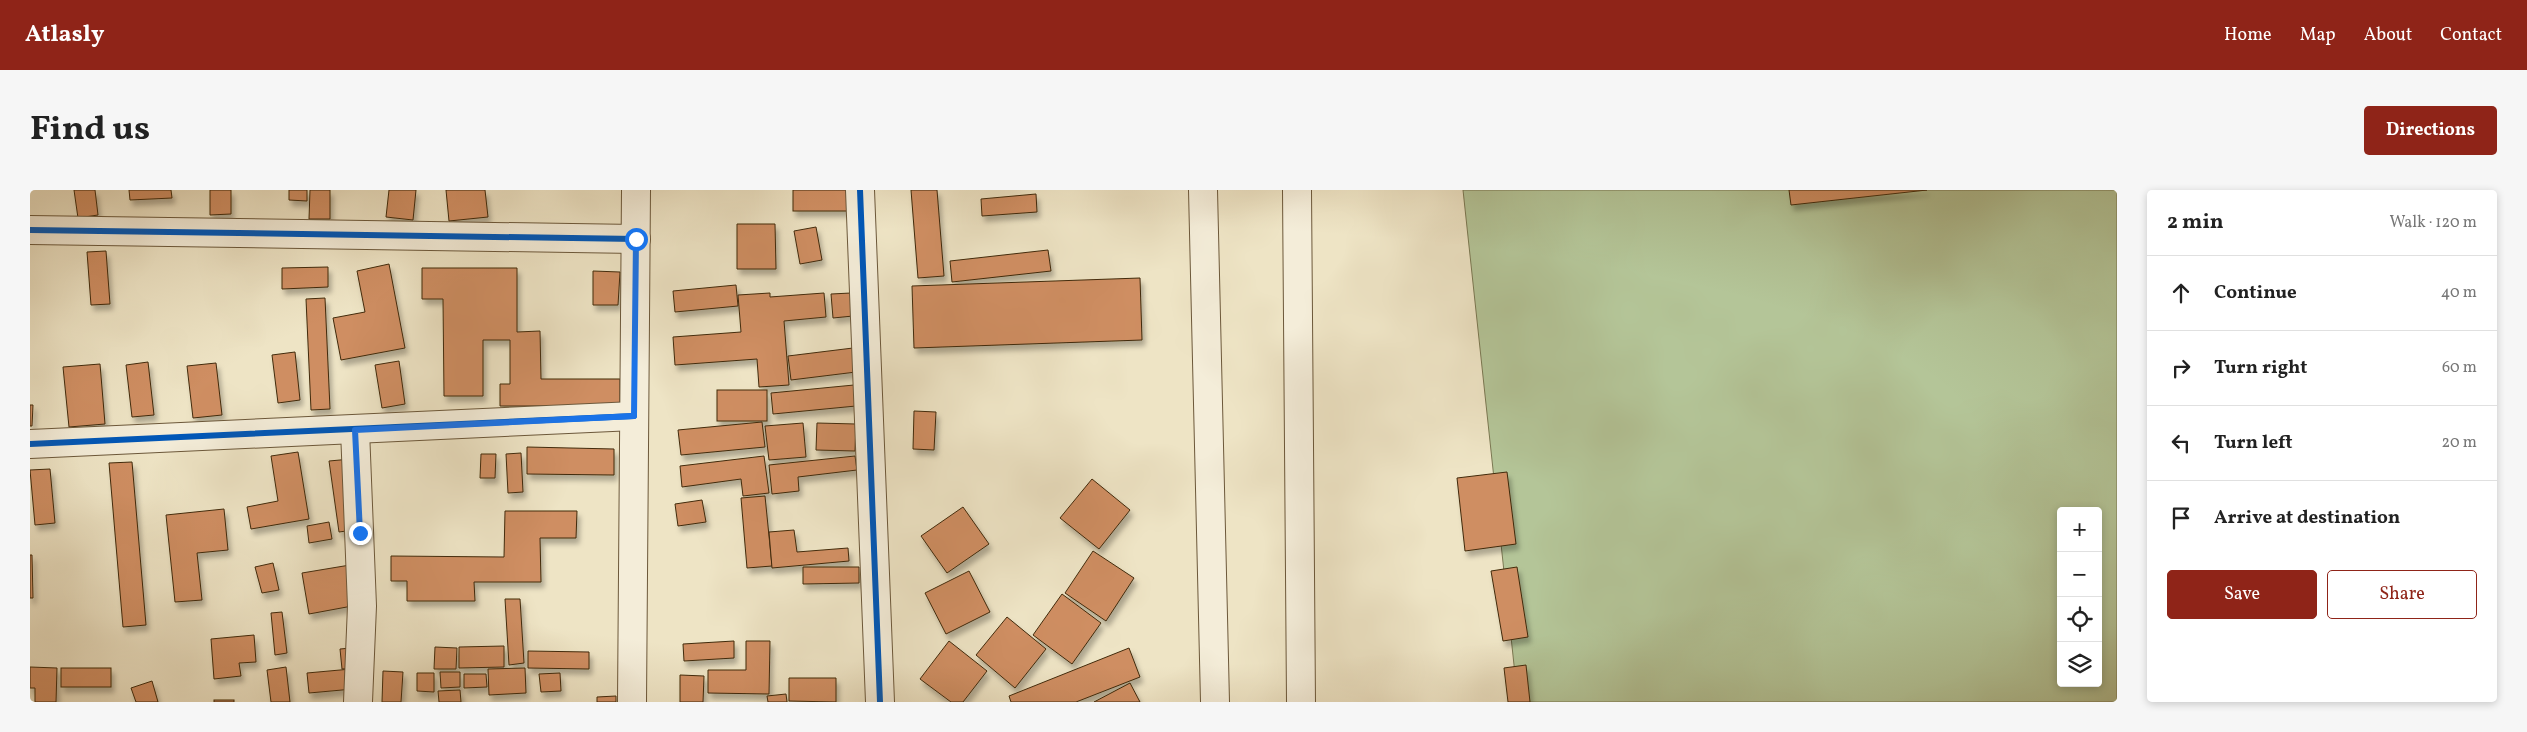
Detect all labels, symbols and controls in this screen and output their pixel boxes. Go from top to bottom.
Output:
text: Atlasly [25,18,104,52]
text: Home [2224,23,2272,48]
text: Map [2300,23,2336,48]
text: About [2364,23,2412,48]
text: Contact [2440,23,2502,48]
text: Find us [30,106,150,154]
button: Directions [2364,106,2497,155]
text: 2 min [2167,208,2224,237]
text: Walk · 120 m [2389,212,2477,234]
route start [625,228,648,251]
icon: ahead [2167,279,2195,307]
text: Continue [2214,280,2297,306]
text: 40 m [2441,282,2477,304]
icon: right [2167,354,2195,382]
text: Turn right [2214,355,2307,381]
text: 60 m [2442,357,2477,379]
icon: left [2167,429,2195,457]
text: Turn left [2214,430,2293,456]
text: 20 m [2442,432,2477,454]
icon: arrive [2167,504,2195,532]
text: Arrive at destination [2214,505,2400,531]
map controls [2057,507,2102,687]
button: + [2057,507,2102,552]
route end [349,522,372,545]
button: − [2057,552,2102,597]
button: Save [2167,570,2317,619]
button: Share [2327,570,2477,619]
button: locate [2057,597,2102,642]
button: layers [2057,642,2102,687]

